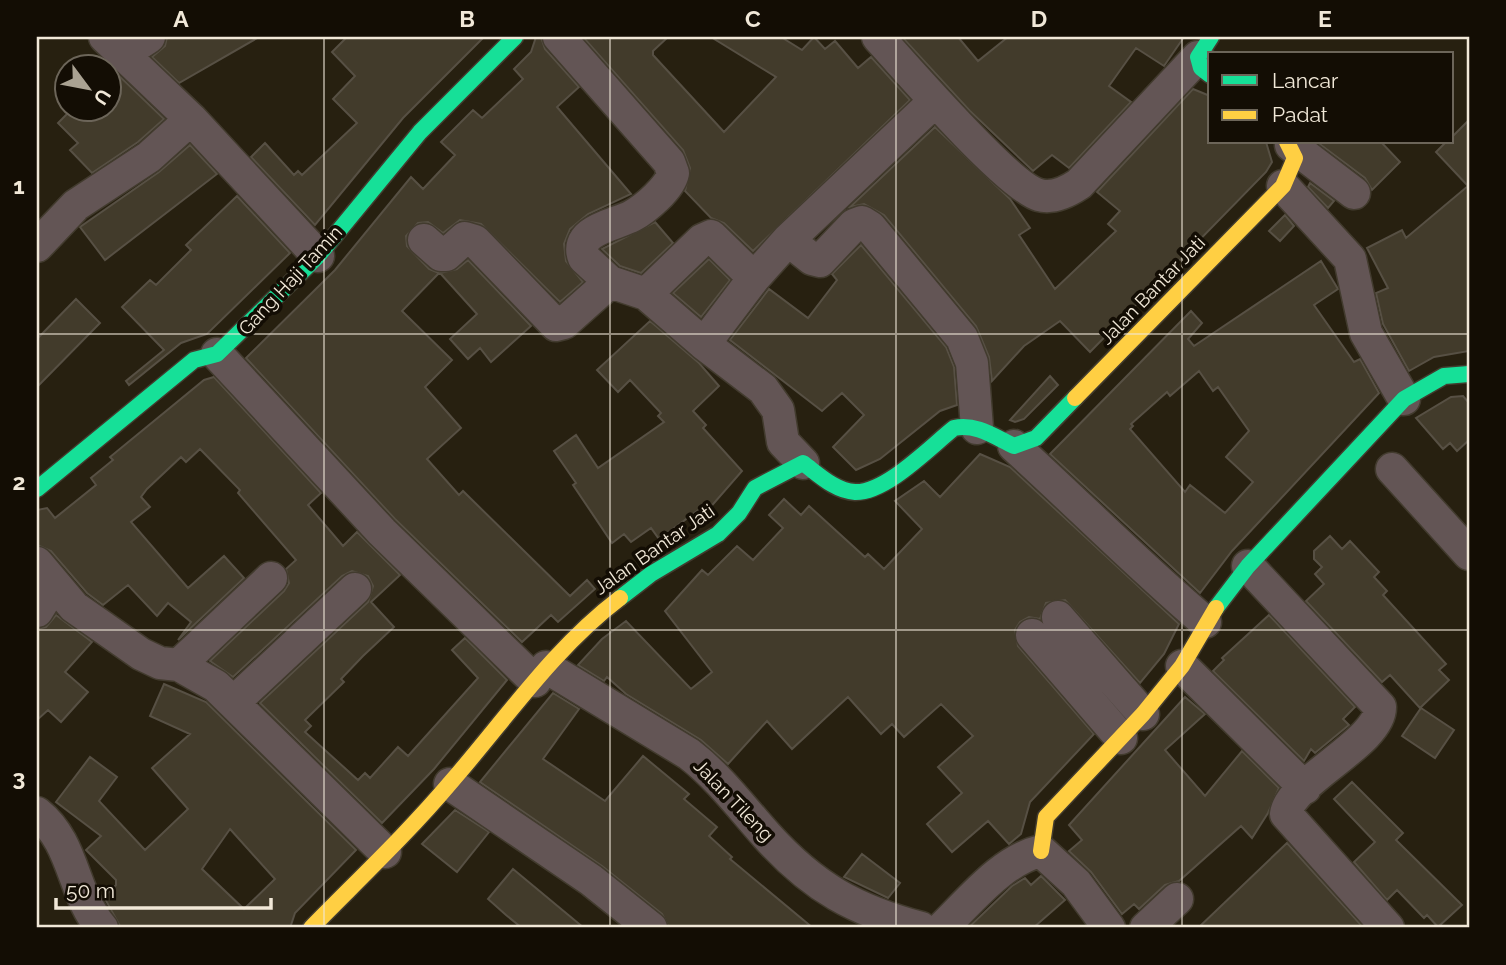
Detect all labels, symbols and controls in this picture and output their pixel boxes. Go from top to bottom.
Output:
text: A [173,5,189,32]
text: B [459,5,475,32]
text: C [745,5,761,32]
text: D [1031,5,1047,32]
text: E [1318,5,1332,32]
north arrow [52,52,122,122]
legend [1208,52,1454,144]
text: Lancar [1272,68,1339,93]
text: U [89,85,116,109]
text: Padat [1272,102,1328,127]
text: 1 [13,172,25,199]
street label: Gang Haji Tamin [234,221,346,339]
street label: Jalan Bantar Jati [1095,231,1209,349]
text: 2 [13,468,25,495]
street label: Jalan Bantar Jati [590,499,718,599]
street label: Jalan Tileng [690,755,778,845]
text: 3 [13,764,25,791]
scale bar [56,867,271,911]
text: 50 m [66,878,115,903]

